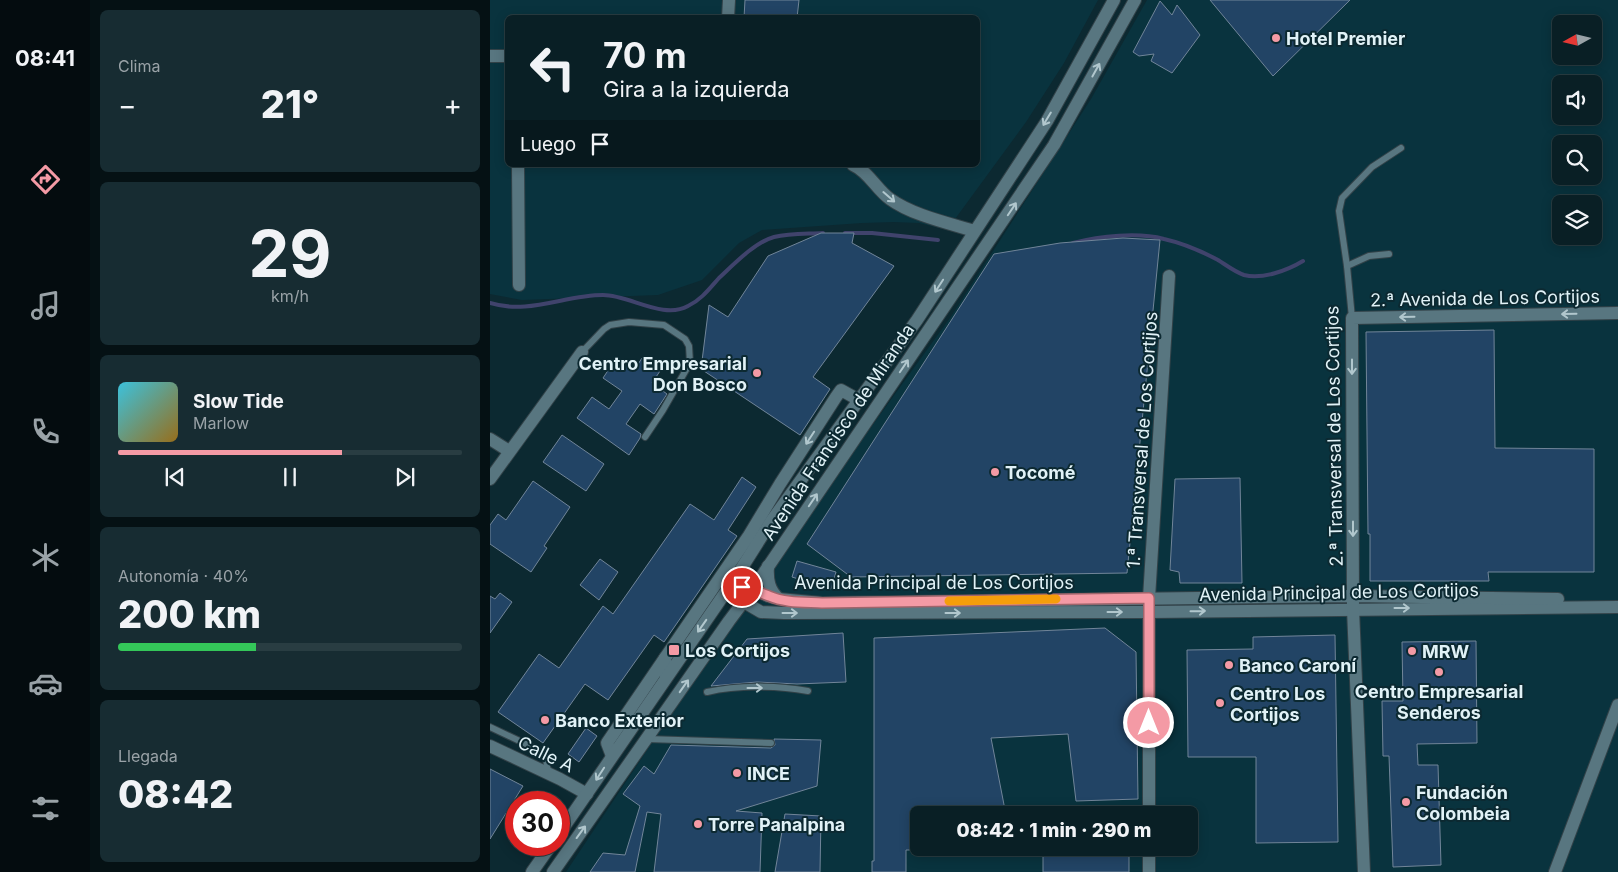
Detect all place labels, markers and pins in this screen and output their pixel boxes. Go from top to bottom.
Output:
place label: Hotel Premier [1286,28,1405,49]
marker: Hotel Premier [1270,32,1282,44]
place label: Centro Empresarial Don Bosco [578,353,747,395]
marker: Centro Empresarial Don Bosco [751,367,763,379]
place label: Tocomé [1005,462,1076,483]
marker: Tocomé [989,466,1001,478]
pin [721,566,763,608]
place label: Los Cortijos [685,640,790,661]
place label: MRW [1422,641,1470,662]
marker: Los Cortijos [667,643,681,657]
marker: MRW [1406,645,1418,657]
place label: Banco Caroní [1239,655,1357,676]
marker: Banco Caroní [1223,659,1235,671]
marker: Centro Empresarial Senderos [1433,666,1445,678]
place label: Centro Empresarial Senderos [1355,681,1523,723]
place label: Centro Los Cortijos [1230,683,1325,725]
marker: Centro Los Cortijos [1214,697,1226,709]
place label: Banco Exterior [555,710,684,731]
marker: Banco Exterior [539,714,551,726]
place label: INCE [747,763,790,784]
marker: INCE [731,767,743,779]
place label: Fundación Colombeia [1416,782,1510,824]
marker: Fundación Colombeia [1400,796,1412,808]
place label: Torre Panalpina [708,814,845,835]
marker: Torre Panalpina [692,818,704,830]

